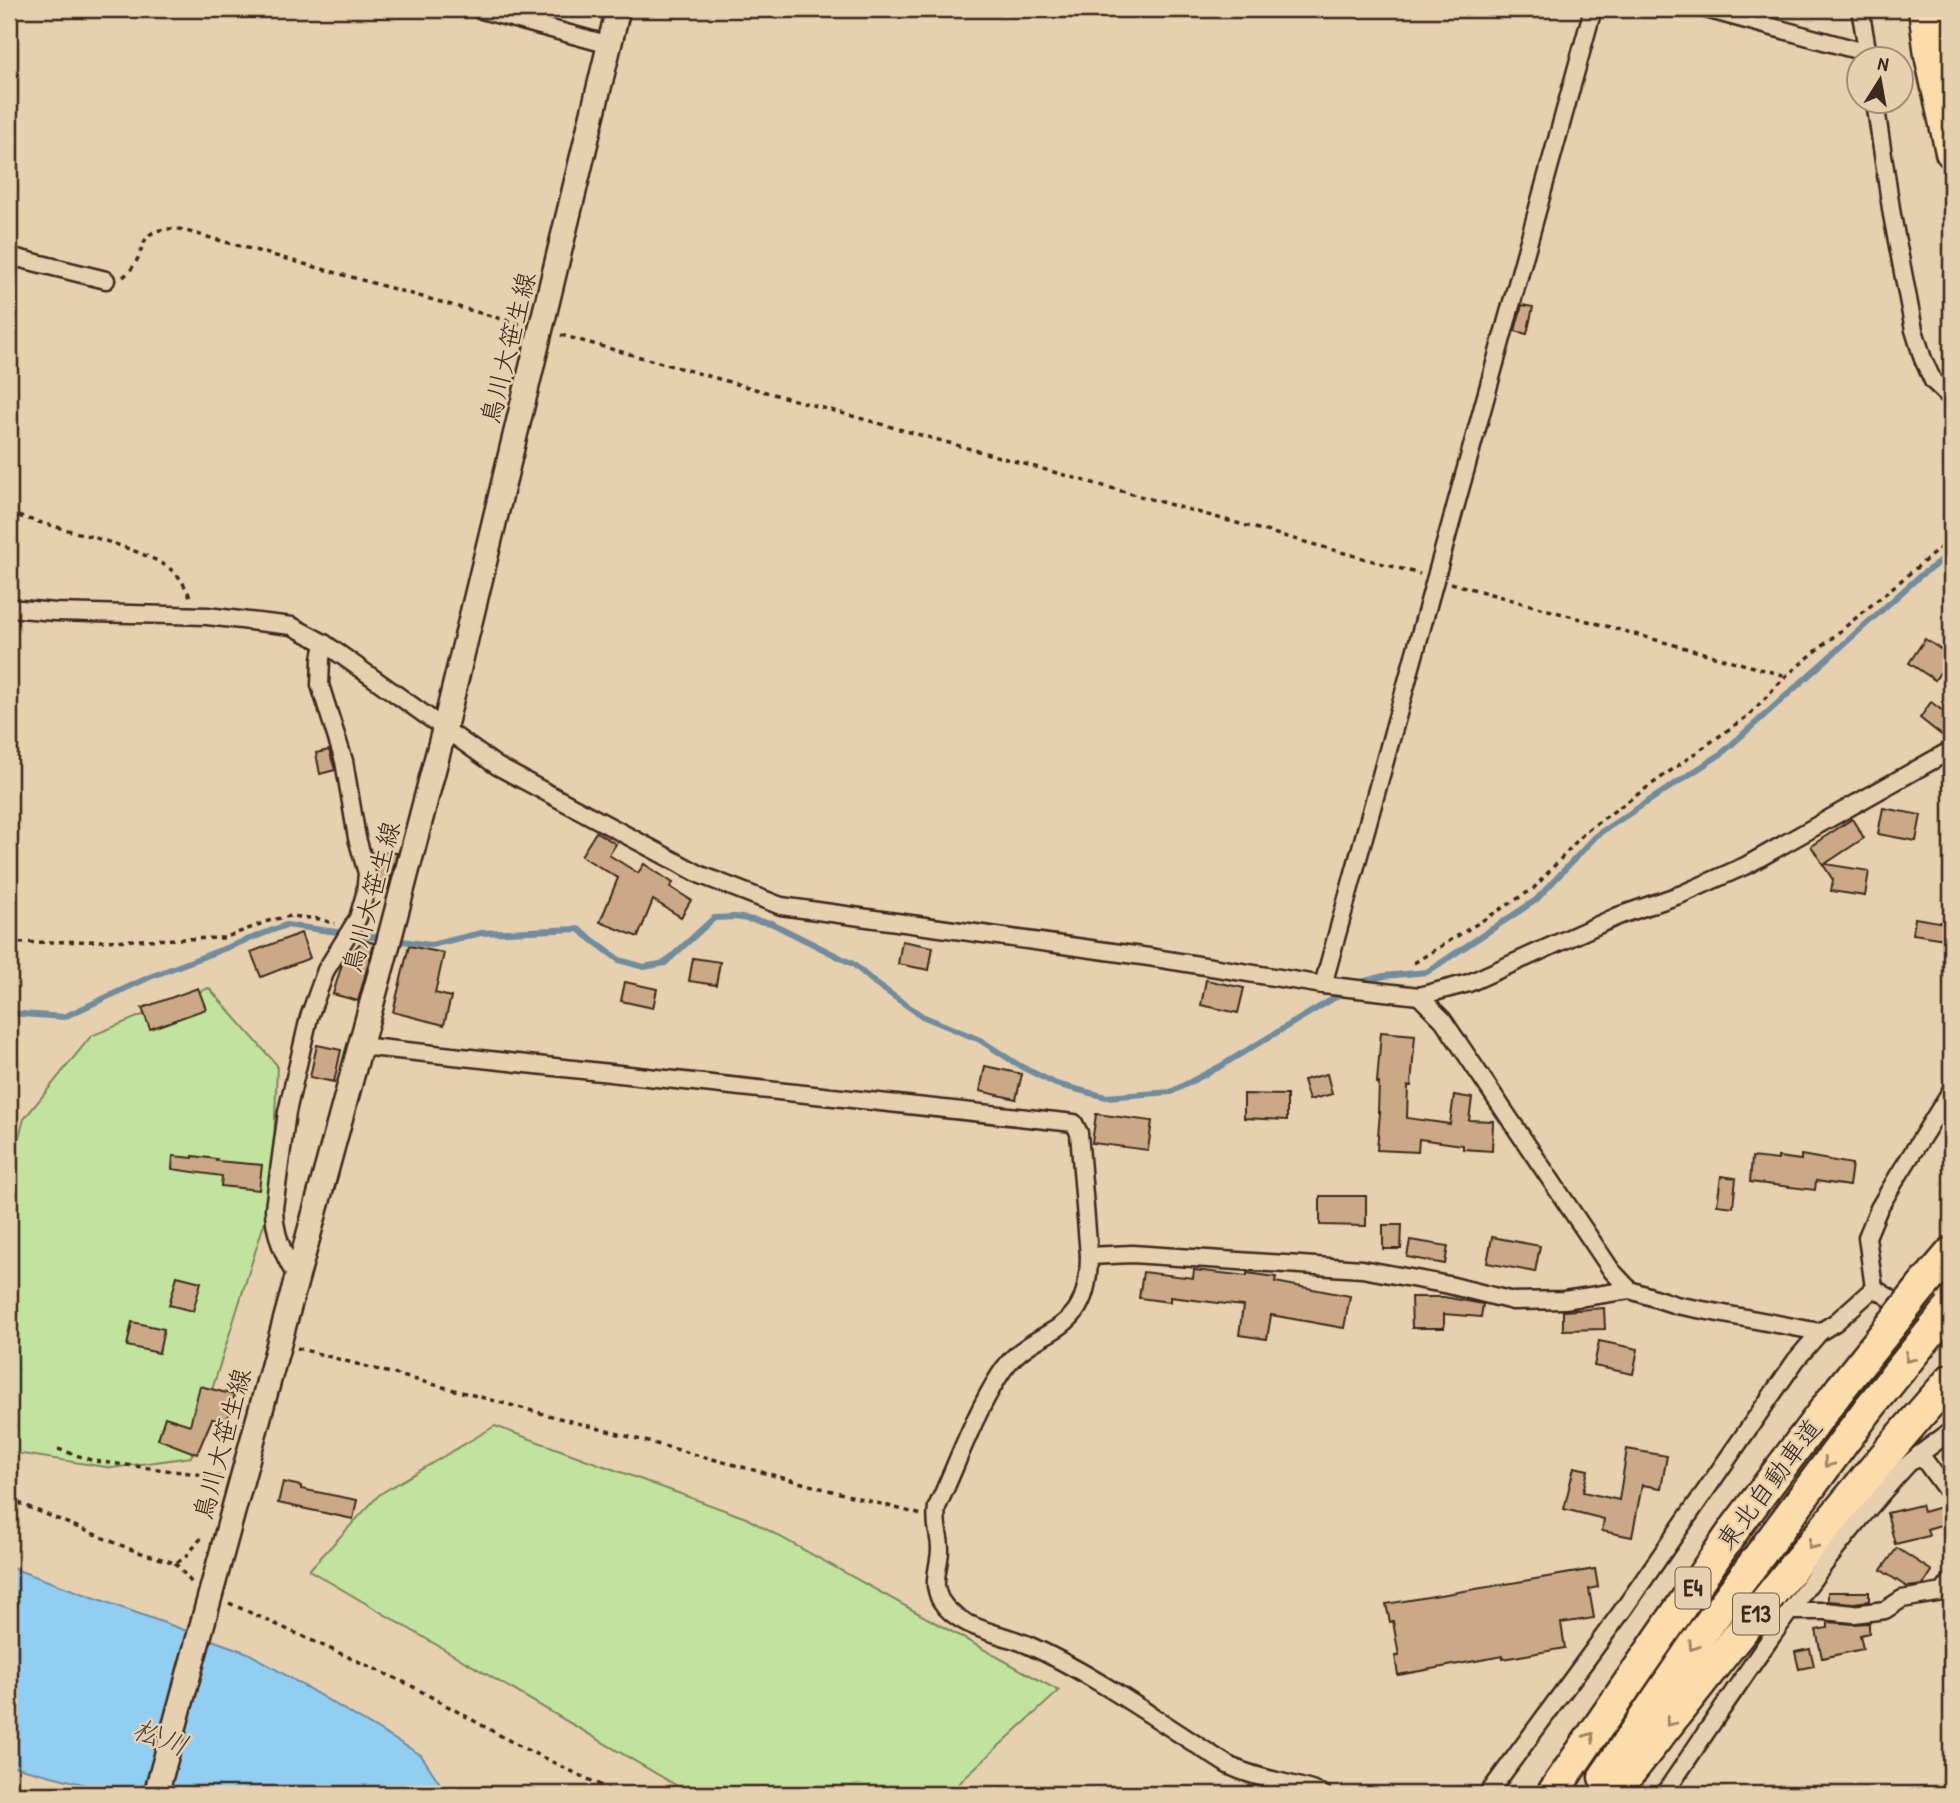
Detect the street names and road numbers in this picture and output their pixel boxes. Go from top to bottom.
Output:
street label: 鳥川大笹生線 [472,268,543,428]
street label: 鳥川大笹生線 [333,817,408,977]
street label: 鳥川大笹生線 [184,1364,259,1524]
street label: 東北自動車道 [1708,1411,1830,1557]
road number: E4 [1676,1568,1710,1608]
road number: E13 [1733,1594,1779,1634]

